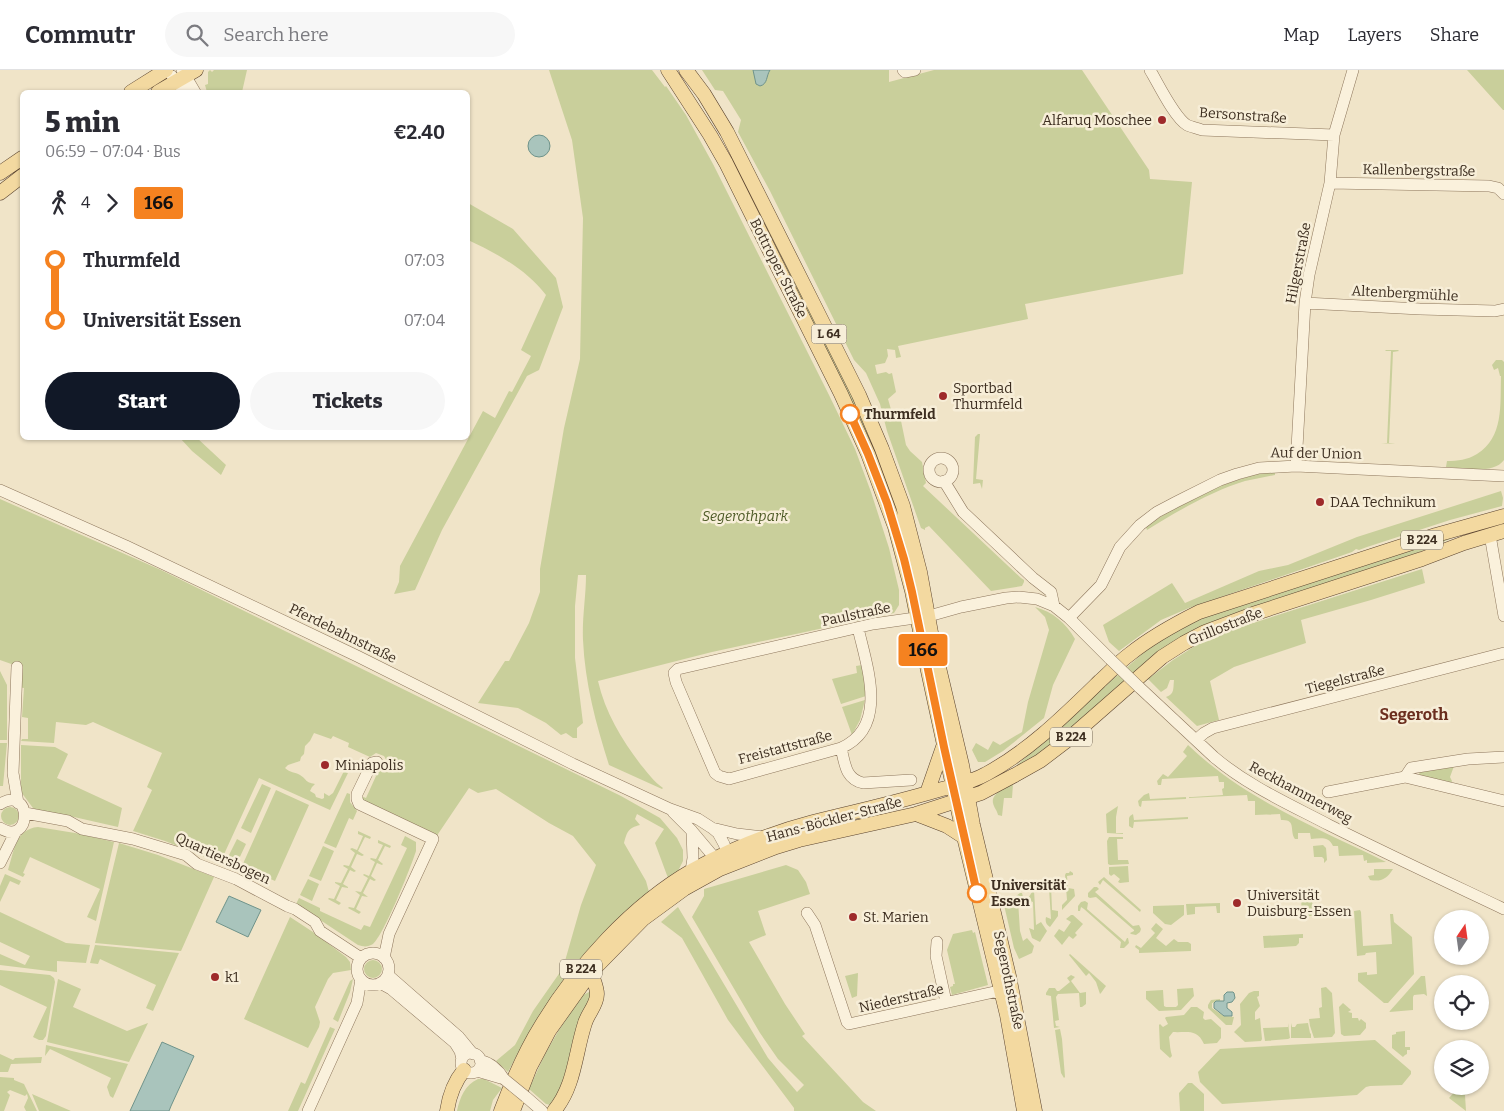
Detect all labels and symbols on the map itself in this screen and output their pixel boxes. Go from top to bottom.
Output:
street label: Bersonstraße [1199,104,1287,127]
place label: Alfaruq Moschee [1042,112,1152,129]
marker: Alfaruq Moschee [1156,114,1168,126]
street label: Kallenbergstraße [1362,161,1475,180]
street label: Bottroper Straße [746,216,811,321]
street label: Hilgerstraße [1282,221,1315,305]
street label: Altenbergmühle [1351,282,1459,305]
road number: L 64 [812,324,846,344]
place label: Sportbad Thurmfeld [953,380,1023,413]
marker: Sportbad Thurmfeld [937,390,949,402]
marker: Thurmfeld [840,404,860,424]
place label: Thurmfeld [864,406,936,423]
street label: Auf der Union [1270,444,1362,463]
place label: DAA Technikum [1330,494,1437,511]
marker: DAA Technikum [1314,496,1326,508]
park label: Segerothpark [702,508,788,525]
road number: B 224 [1401,530,1443,550]
street label: Paulstraße [820,599,892,630]
street label: Pferdebahnstraße [286,600,399,667]
street label: Grillostraße [1186,604,1265,649]
line badge: 166 [894,634,952,666]
street label: Tiegelstraße [1304,661,1386,698]
district label: Segeroth [1380,705,1448,724]
street label: Freistattstraße [736,727,834,768]
road number: B 224 [1050,728,1092,746]
place label: Miniapolis [335,757,403,774]
street label: Reckhammerweg [1246,758,1356,827]
marker: Miniapolis [319,759,331,771]
street label: Hans-Böckler-Straße [764,793,904,846]
street label: Quartiersbogen [173,829,273,888]
place label: Universität Essen [991,877,1067,910]
marker: Universität Essen [967,883,987,903]
place label: Universität Duisburg-Essen [1247,887,1352,920]
marker: Universität Duisburg-Essen [1231,897,1243,909]
place label: St. Marien [863,909,929,926]
north arrow [1434,910,1489,965]
marker: St. Marien [847,911,859,923]
street label: Segerothstraße [990,929,1027,1031]
road number: B 224 [560,960,602,979]
place label: k1 [225,969,239,986]
marker: k1 [209,971,221,983]
street label: Niederstraße [857,980,945,1017]

